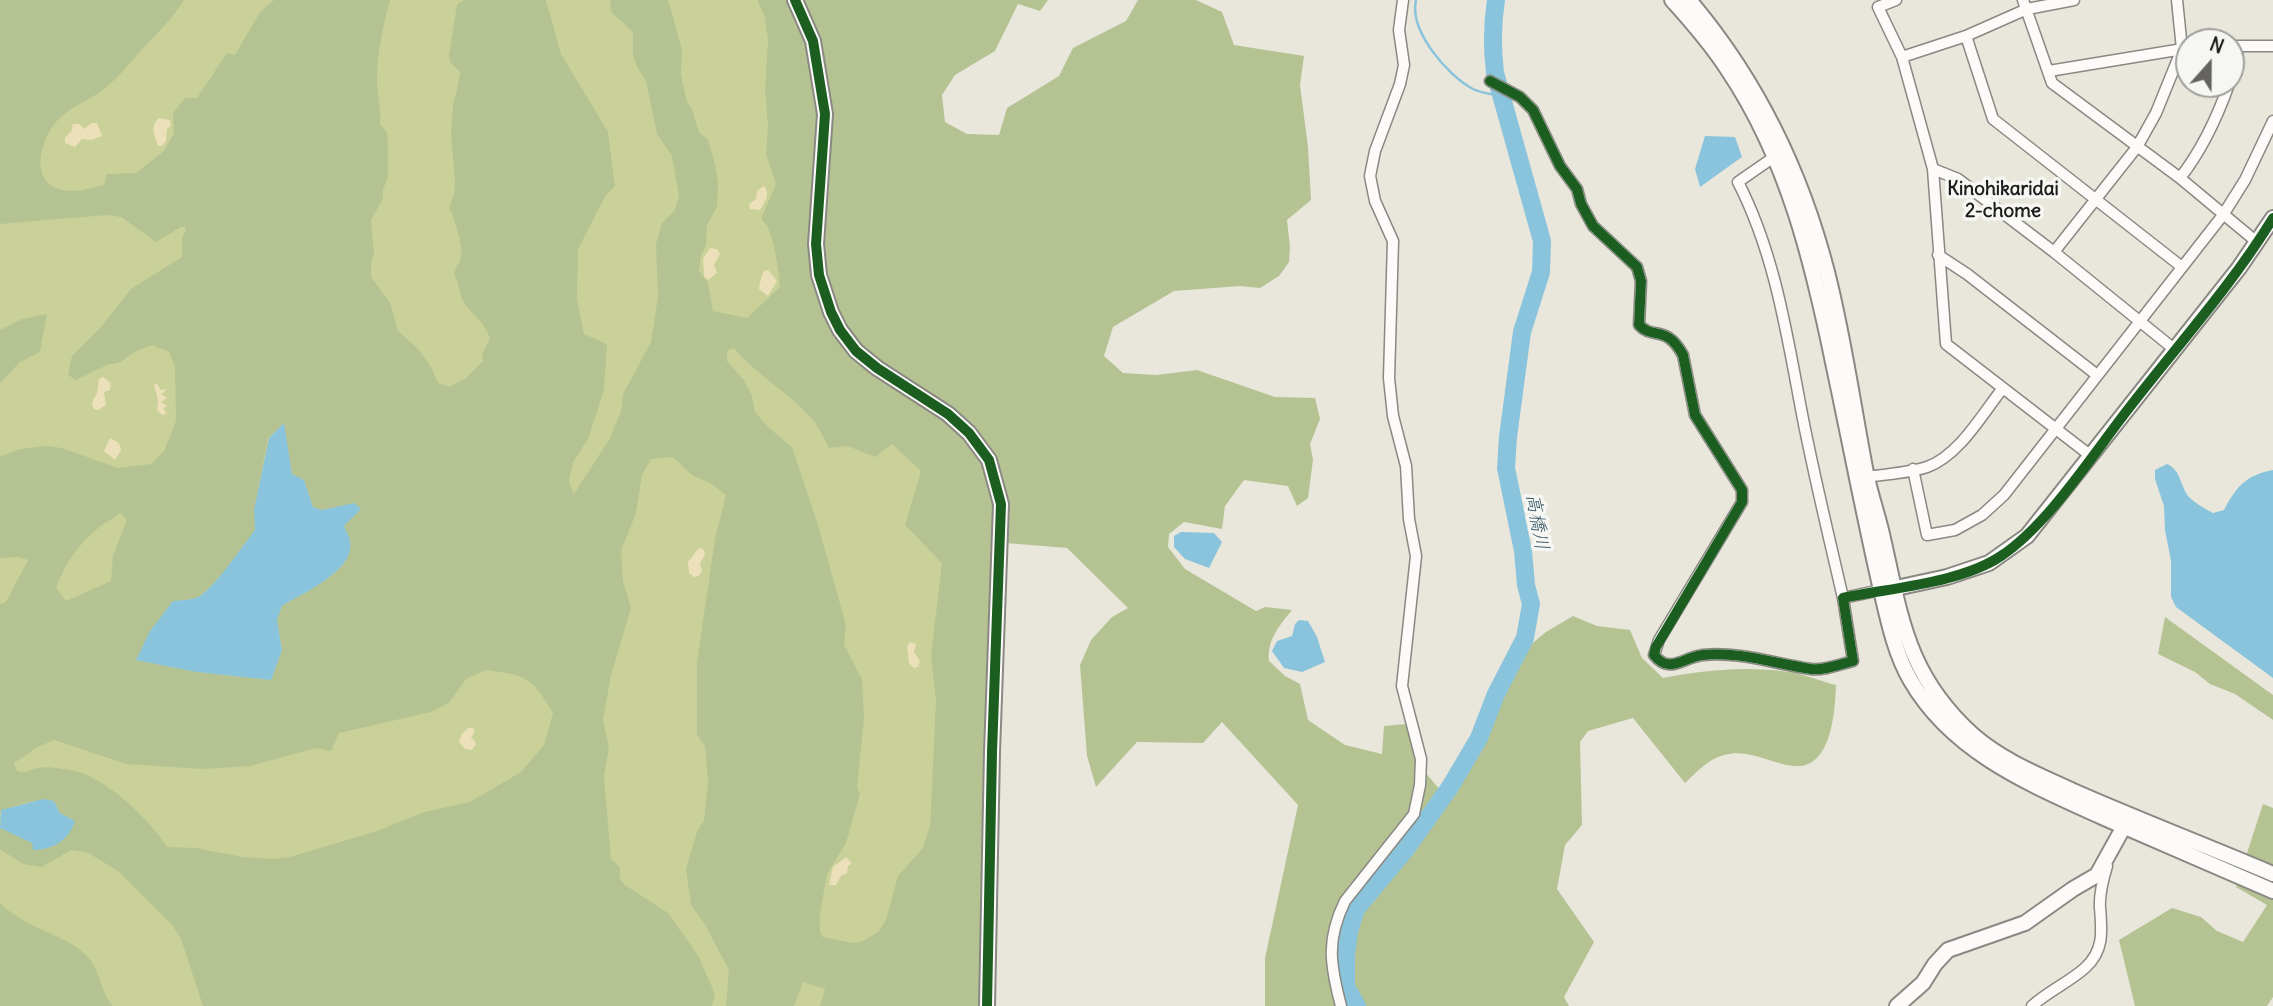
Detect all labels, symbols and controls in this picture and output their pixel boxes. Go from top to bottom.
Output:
north arrow [2175,28,2245,98]
text: N [2206,32,2227,59]
district label: Kinohikaridai 2-chome [1947,179,2059,223]
water label: 高橋川 [1521,492,1553,552]

